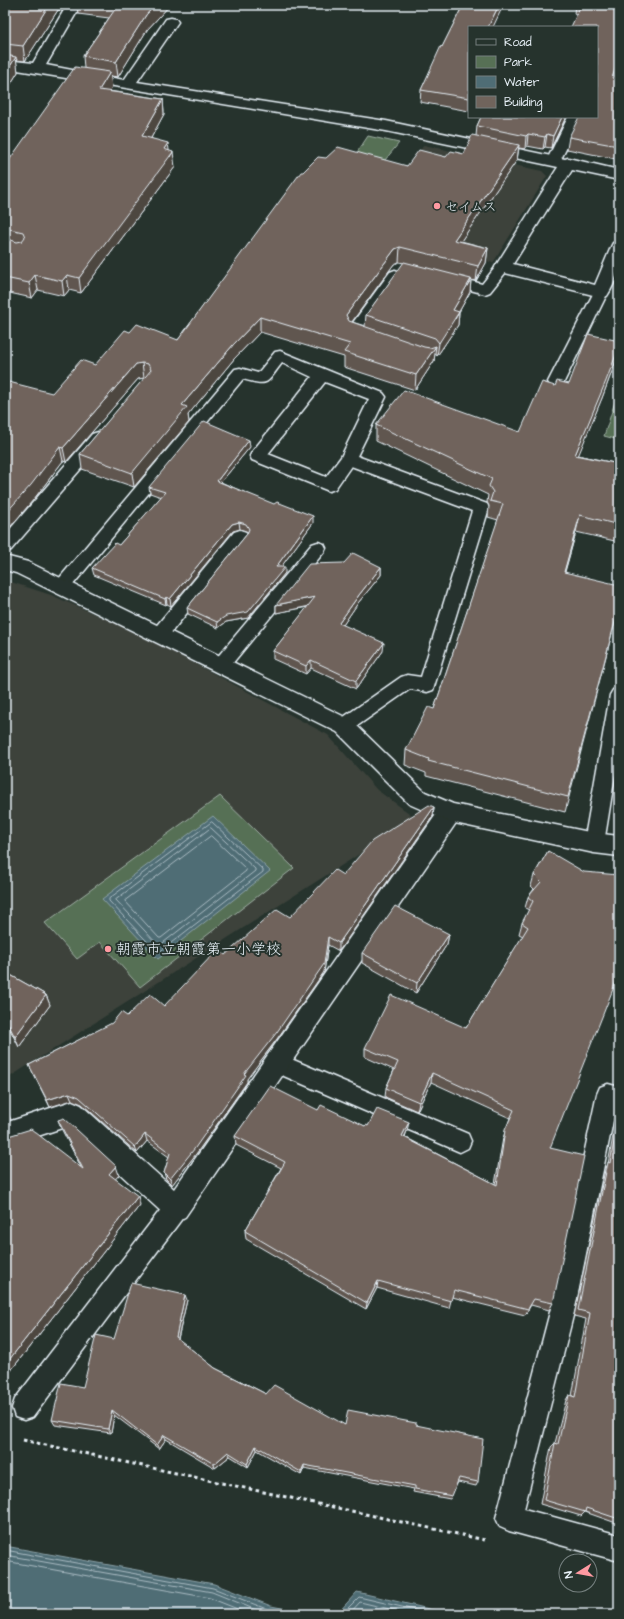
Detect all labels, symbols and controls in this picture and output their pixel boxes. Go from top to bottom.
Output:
legend [468,26,598,118]
text: Road [504,34,532,51]
text: Park [504,54,532,71]
text: Water [504,74,540,91]
text: Building [504,94,542,112]
place label: セイムス [445,198,496,216]
marker: セイムス [432,201,442,211]
place label: 朝霞市立朝霞第一小学校 [116,939,281,960]
marker: 朝霞市立朝霞第一小学校 [103,944,113,954]
north arrow [558,1553,598,1593]
text: N [561,1570,577,1580]

